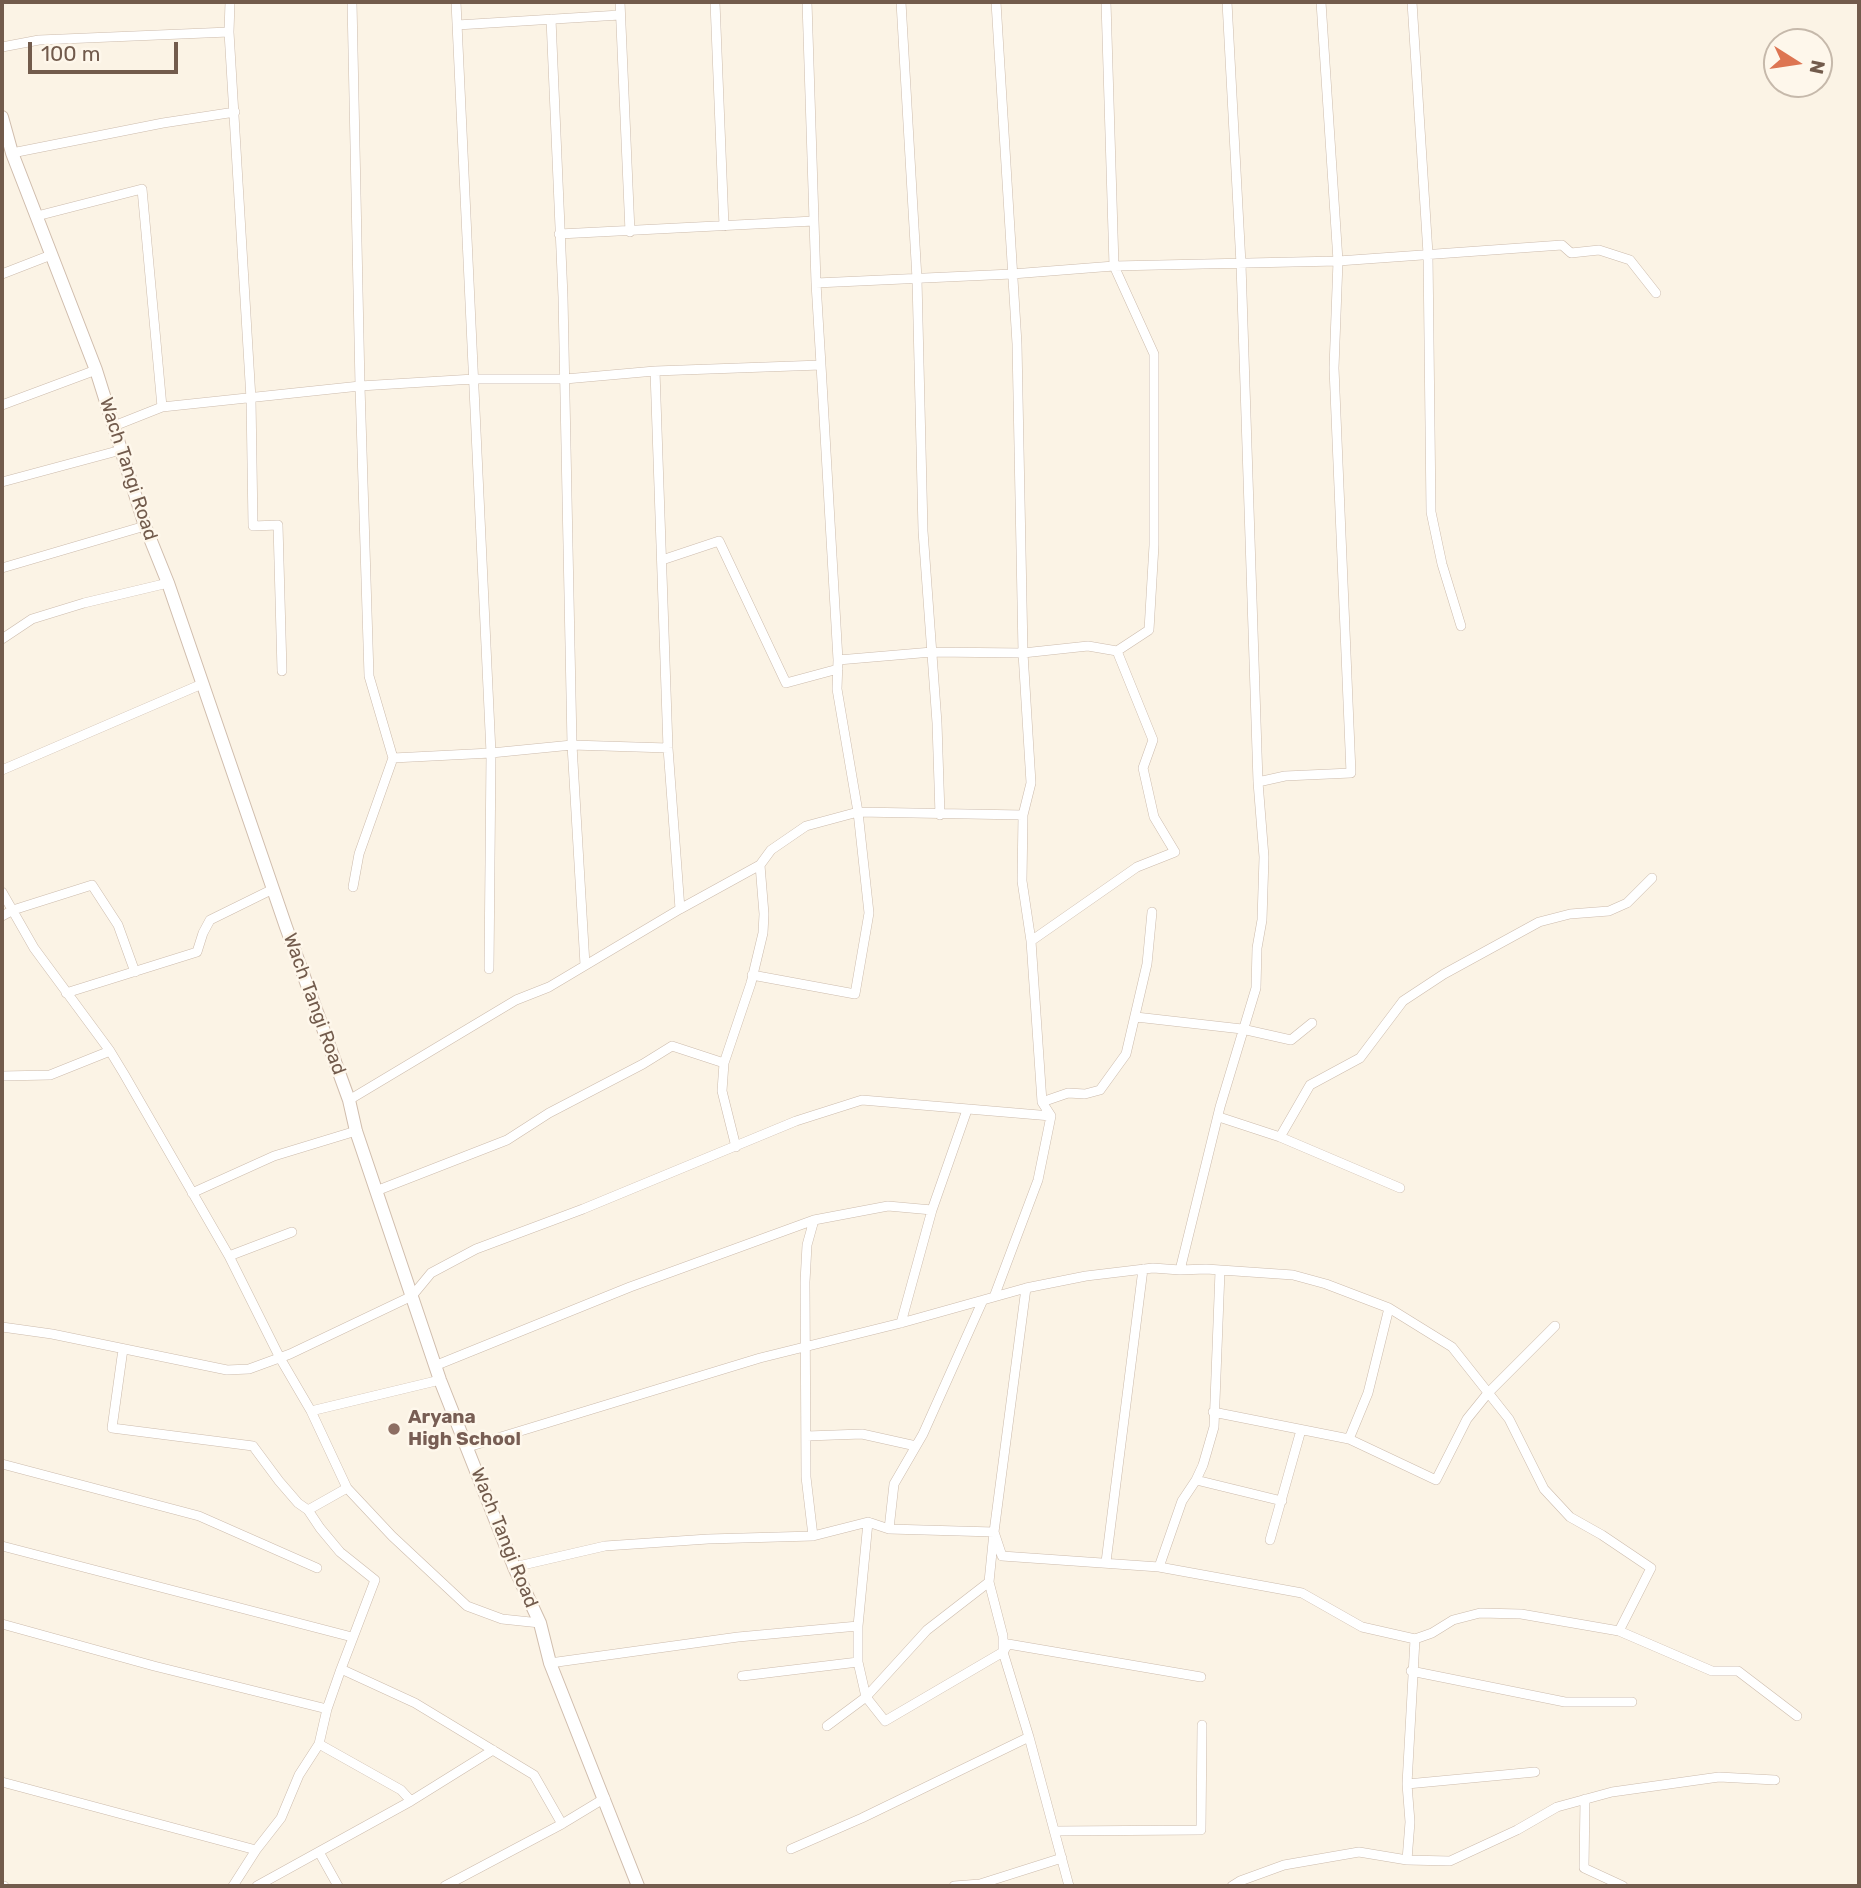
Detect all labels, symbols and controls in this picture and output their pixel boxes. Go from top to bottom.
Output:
scale bar [32,28,182,72]
north arrow [1763,28,1833,98]
text: 100 m [41,41,100,66]
text: N [1804,58,1830,76]
street label: Wach Tangi Road [94,395,162,543]
street label: Wach Tangi Road [278,930,350,1078]
place label: Aryana High School [408,1407,521,1451]
marker: Aryana High School [386,1421,402,1437]
street label: Wach Tangi Road [466,1465,542,1611]

